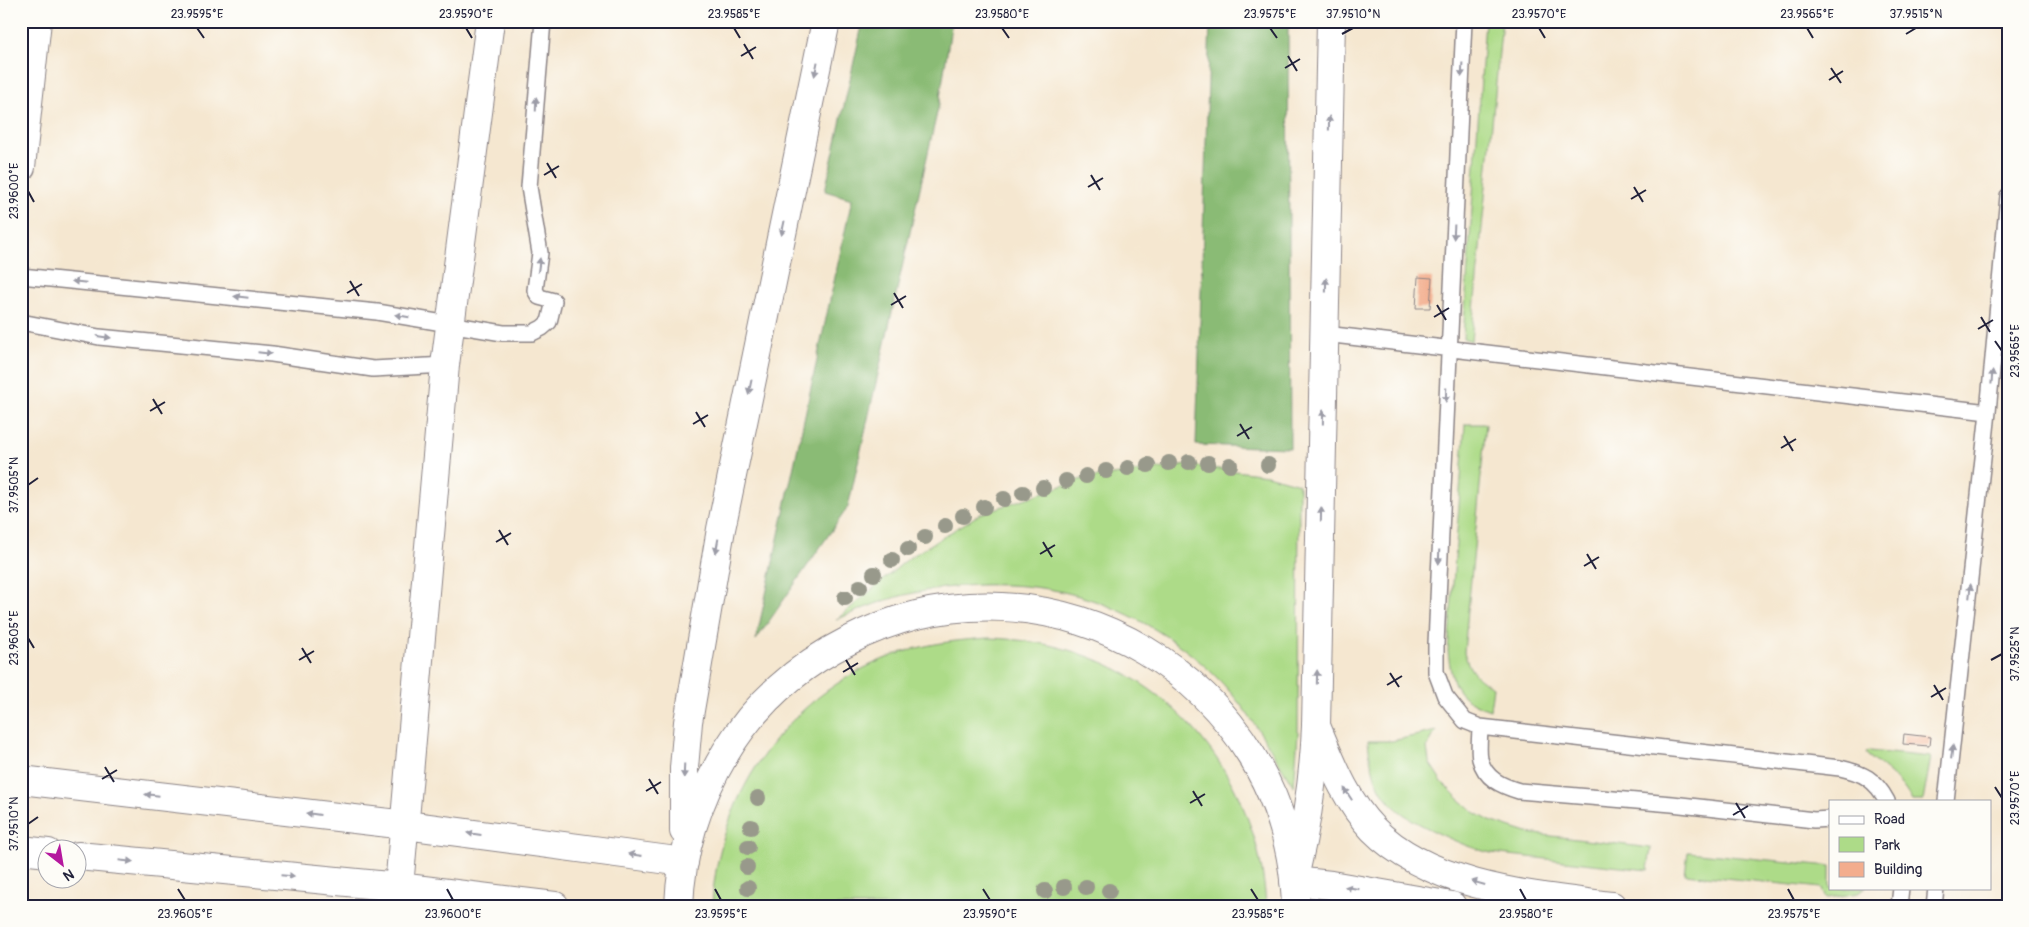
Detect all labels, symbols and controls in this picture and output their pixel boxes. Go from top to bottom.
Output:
text: 23.9595°E [171,7,223,22]
text: 23.9590°E [439,7,493,22]
text: 23.9585°E [708,7,760,22]
text: 23.9580°E [975,7,1029,22]
text: 23.9575°E [1244,7,1296,22]
text: 37.9510°N [1326,7,1380,22]
text: 23.9570°E [1512,7,1566,22]
text: 23.9565°E [1780,7,1834,22]
text: 37.9515°N [1890,7,1942,22]
one-way arrow [812,61,820,77]
one-way arrow [1457,62,1465,78]
one-way arrow [532,96,540,112]
one-way arrow [1325,115,1333,131]
text: 23.9600°E [7,163,22,219]
one-way arrow [779,221,787,236]
one-way arrow [1449,225,1457,241]
one-way arrow [535,257,543,273]
one-way arrow [71,277,87,285]
one-way arrow [1322,277,1330,293]
one-way arrow [232,293,248,301]
one-way arrow [394,312,410,320]
text: 23.9565°E [2008,324,2023,378]
one-way arrow [96,333,112,341]
one-way arrow [258,349,274,357]
one-way arrow [1988,369,1996,385]
one-way arrow [746,380,754,395]
one-way arrow [1442,387,1450,403]
one-way arrow [1319,408,1327,424]
text: 37.9505°N [7,457,22,513]
one-way arrow [1317,506,1325,522]
one-way arrow [713,539,721,555]
one-way arrow [1435,549,1443,565]
one-way arrow [1966,583,1974,599]
text: 23.9605°E [7,610,22,666]
text: 37.9525°N [2008,627,2023,681]
one-way arrow [1313,669,1321,685]
one-way arrow [1949,744,1957,760]
one-way arrow [680,763,688,779]
text: 23.9570°E [2008,771,2023,825]
one-way arrow [1343,787,1352,800]
one-way arrow [143,791,159,799]
text: 37.9510°N [7,797,22,851]
legend [1829,800,1992,890]
one-way arrow [305,810,321,818]
text: Road [1874,810,1905,829]
one-way arrow [466,830,482,838]
text: Park [1874,836,1901,855]
north arrow [38,840,88,890]
one-way arrow [627,851,643,859]
one-way arrow [118,857,134,865]
text: Building [1874,860,1922,879]
text: N [60,865,77,884]
one-way arrow [280,872,296,880]
one-way arrow [1470,879,1485,887]
one-way arrow [1344,884,1360,892]
text: 23.9605°E [157,907,213,922]
text: 23.9600°E [425,907,481,922]
text: 23.9595°E [695,907,747,922]
text: 23.9590°E [963,907,1017,922]
text: 23.9585°E [1232,907,1284,922]
text: 23.9580°E [1499,907,1553,922]
text: 23.9575°E [1768,907,1820,922]

